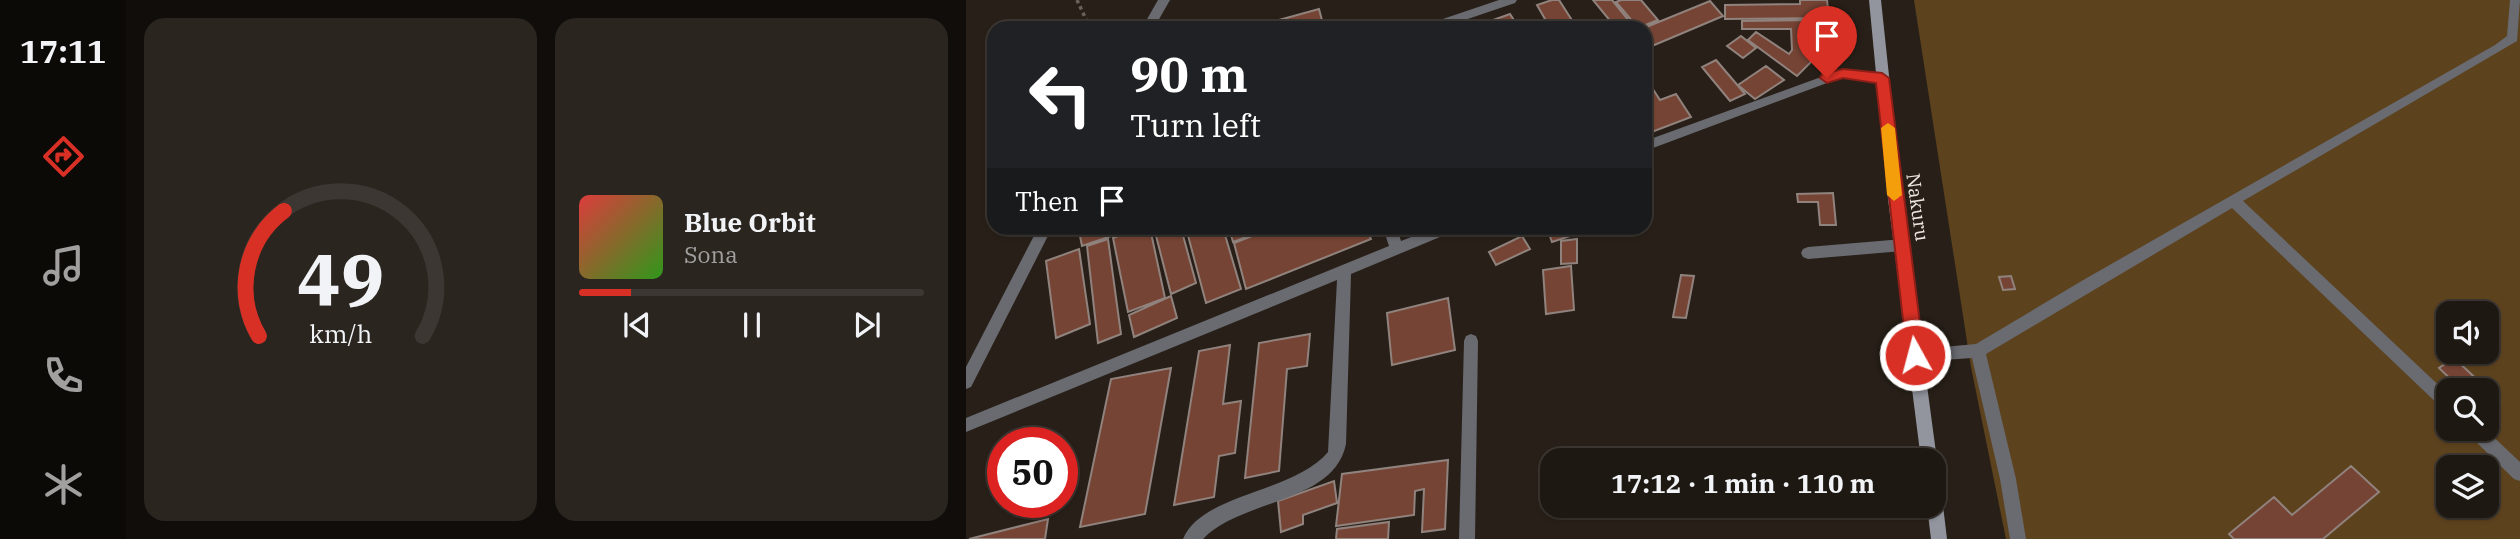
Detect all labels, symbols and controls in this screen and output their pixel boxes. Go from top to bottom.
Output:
pin [1797,6,1857,78]
icon: arrive [1808,17,1846,55]
text: 17:11 [20,30,106,72]
text: 90 m [1130,42,1248,105]
icon: left [1015,49,1106,140]
text: Turn left [1130,104,1261,146]
icon: directions [39,132,88,181]
street label: Nakuru [1901,172,1935,243]
icon: arrive [1093,182,1131,220]
text: Then [1015,184,1079,218]
text: Blue Orbit [684,205,816,239]
text: 49 [297,231,384,326]
text: Sona [684,239,738,269]
icon: music [39,241,88,290]
map controls [2436,301,2499,518]
button: sound [2436,301,2499,364]
icon: previous [618,306,656,344]
icon: pause [733,306,771,344]
icon: next [848,306,886,344]
text: km/h [309,316,372,349]
position arrow [1878,318,1952,392]
icon: phone [39,351,88,400]
button: search [2436,378,2499,441]
speed limit sign: 50 [987,427,1078,518]
button: layers [2436,455,2499,518]
icon: climate [39,460,88,509]
text: 17:12 · 1 min · 110 m [1611,466,1875,500]

